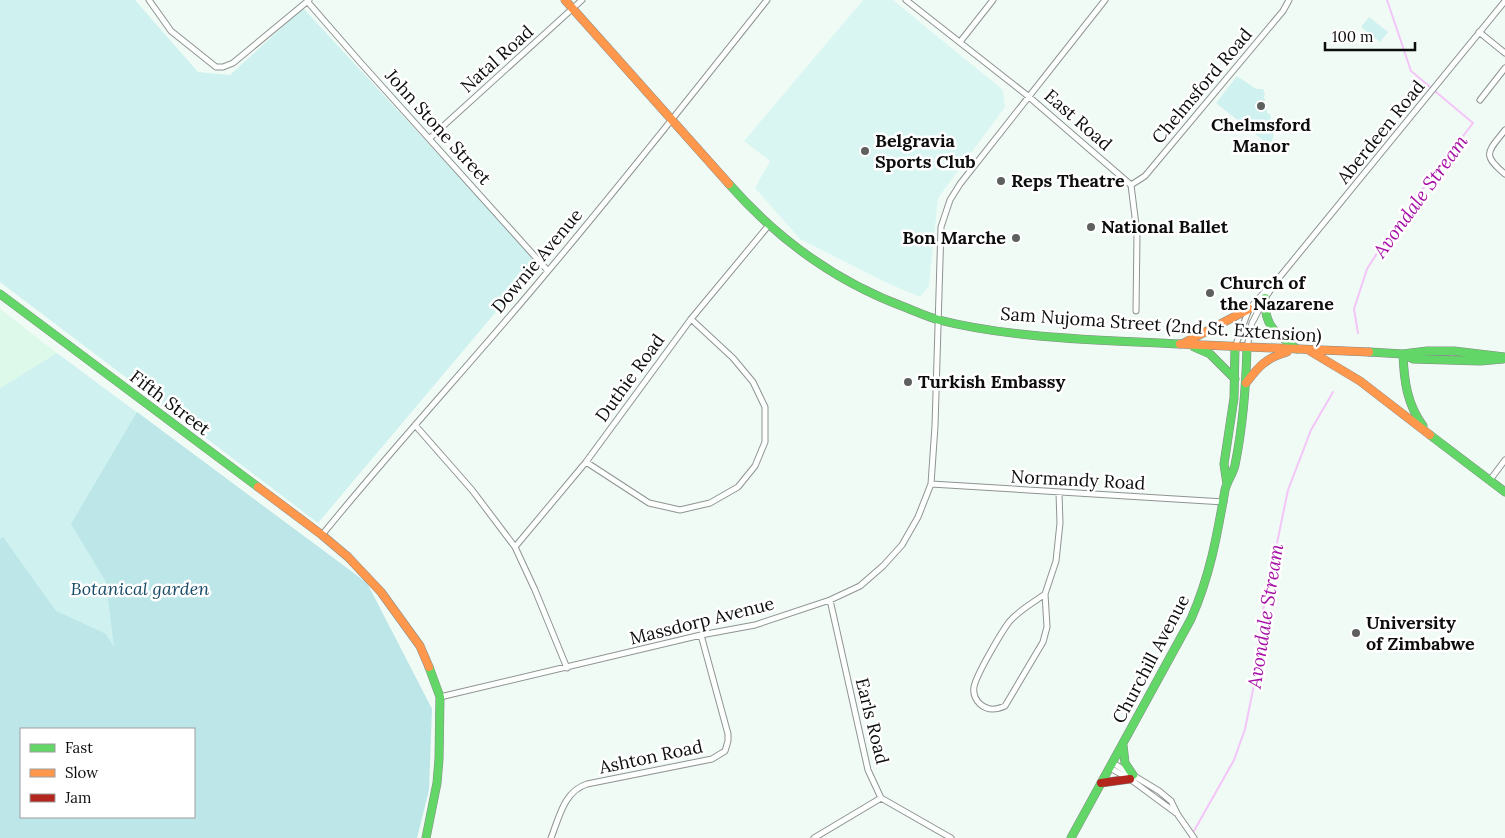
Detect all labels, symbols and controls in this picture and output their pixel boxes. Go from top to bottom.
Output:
street label: Natal Road [455,20,538,97]
scale bar [1325,20,1415,52]
street label: Chelmsford Road [1147,23,1257,148]
text: 100 m [1332,27,1373,46]
street label: John Stone Street [380,63,496,189]
street label: Aberdeen Road [1331,75,1430,189]
street label: East Road [1040,84,1117,155]
marker: Chelmsford Manor [1255,100,1267,112]
place label: Chelmsford Manor [1211,113,1311,157]
place label: Belgravia Sports Club [875,129,976,173]
water label: Avondale Stream [1367,130,1473,263]
marker: Belgravia Sports Club [859,145,871,157]
place label: Reps Theatre [1011,169,1125,192]
marker: Reps Theatre [995,175,1007,187]
street label: Downie Avenue [486,203,587,318]
place label: National Ballet [1101,215,1229,238]
marker: National Ballet [1085,221,1097,233]
place label: Bon Marche [902,226,1006,249]
marker: Bon Marche [1010,232,1022,244]
place label: Church of the Nazarene [1220,271,1334,315]
marker: Church of the Nazarene [1204,287,1216,299]
street label: Sam Nujoma Street (2nd St. Extension) [1000,302,1322,347]
street label: Duthie Road [590,329,669,426]
street label: Fifth Street [126,365,215,440]
place label: Turkish Embassy [918,370,1065,393]
marker: Turkish Embassy [902,376,914,388]
street label: Normandy Road [1010,464,1146,495]
water label: Avondale Stream [1242,542,1288,691]
park label: Botanical garden [71,577,209,600]
street label: Churchill Avenue [1107,590,1194,727]
street label: Massdorp Avenue [627,591,777,650]
place label: University of Zimbabwe [1366,611,1475,655]
marker: University of Zimbabwe [1350,627,1362,639]
street label: Earls Road [851,675,894,767]
legend [20,728,195,818]
street label: Ashton Road [596,734,705,779]
text: Fast [65,738,93,757]
text: Slow [65,763,98,782]
text: Jam [64,788,92,807]

